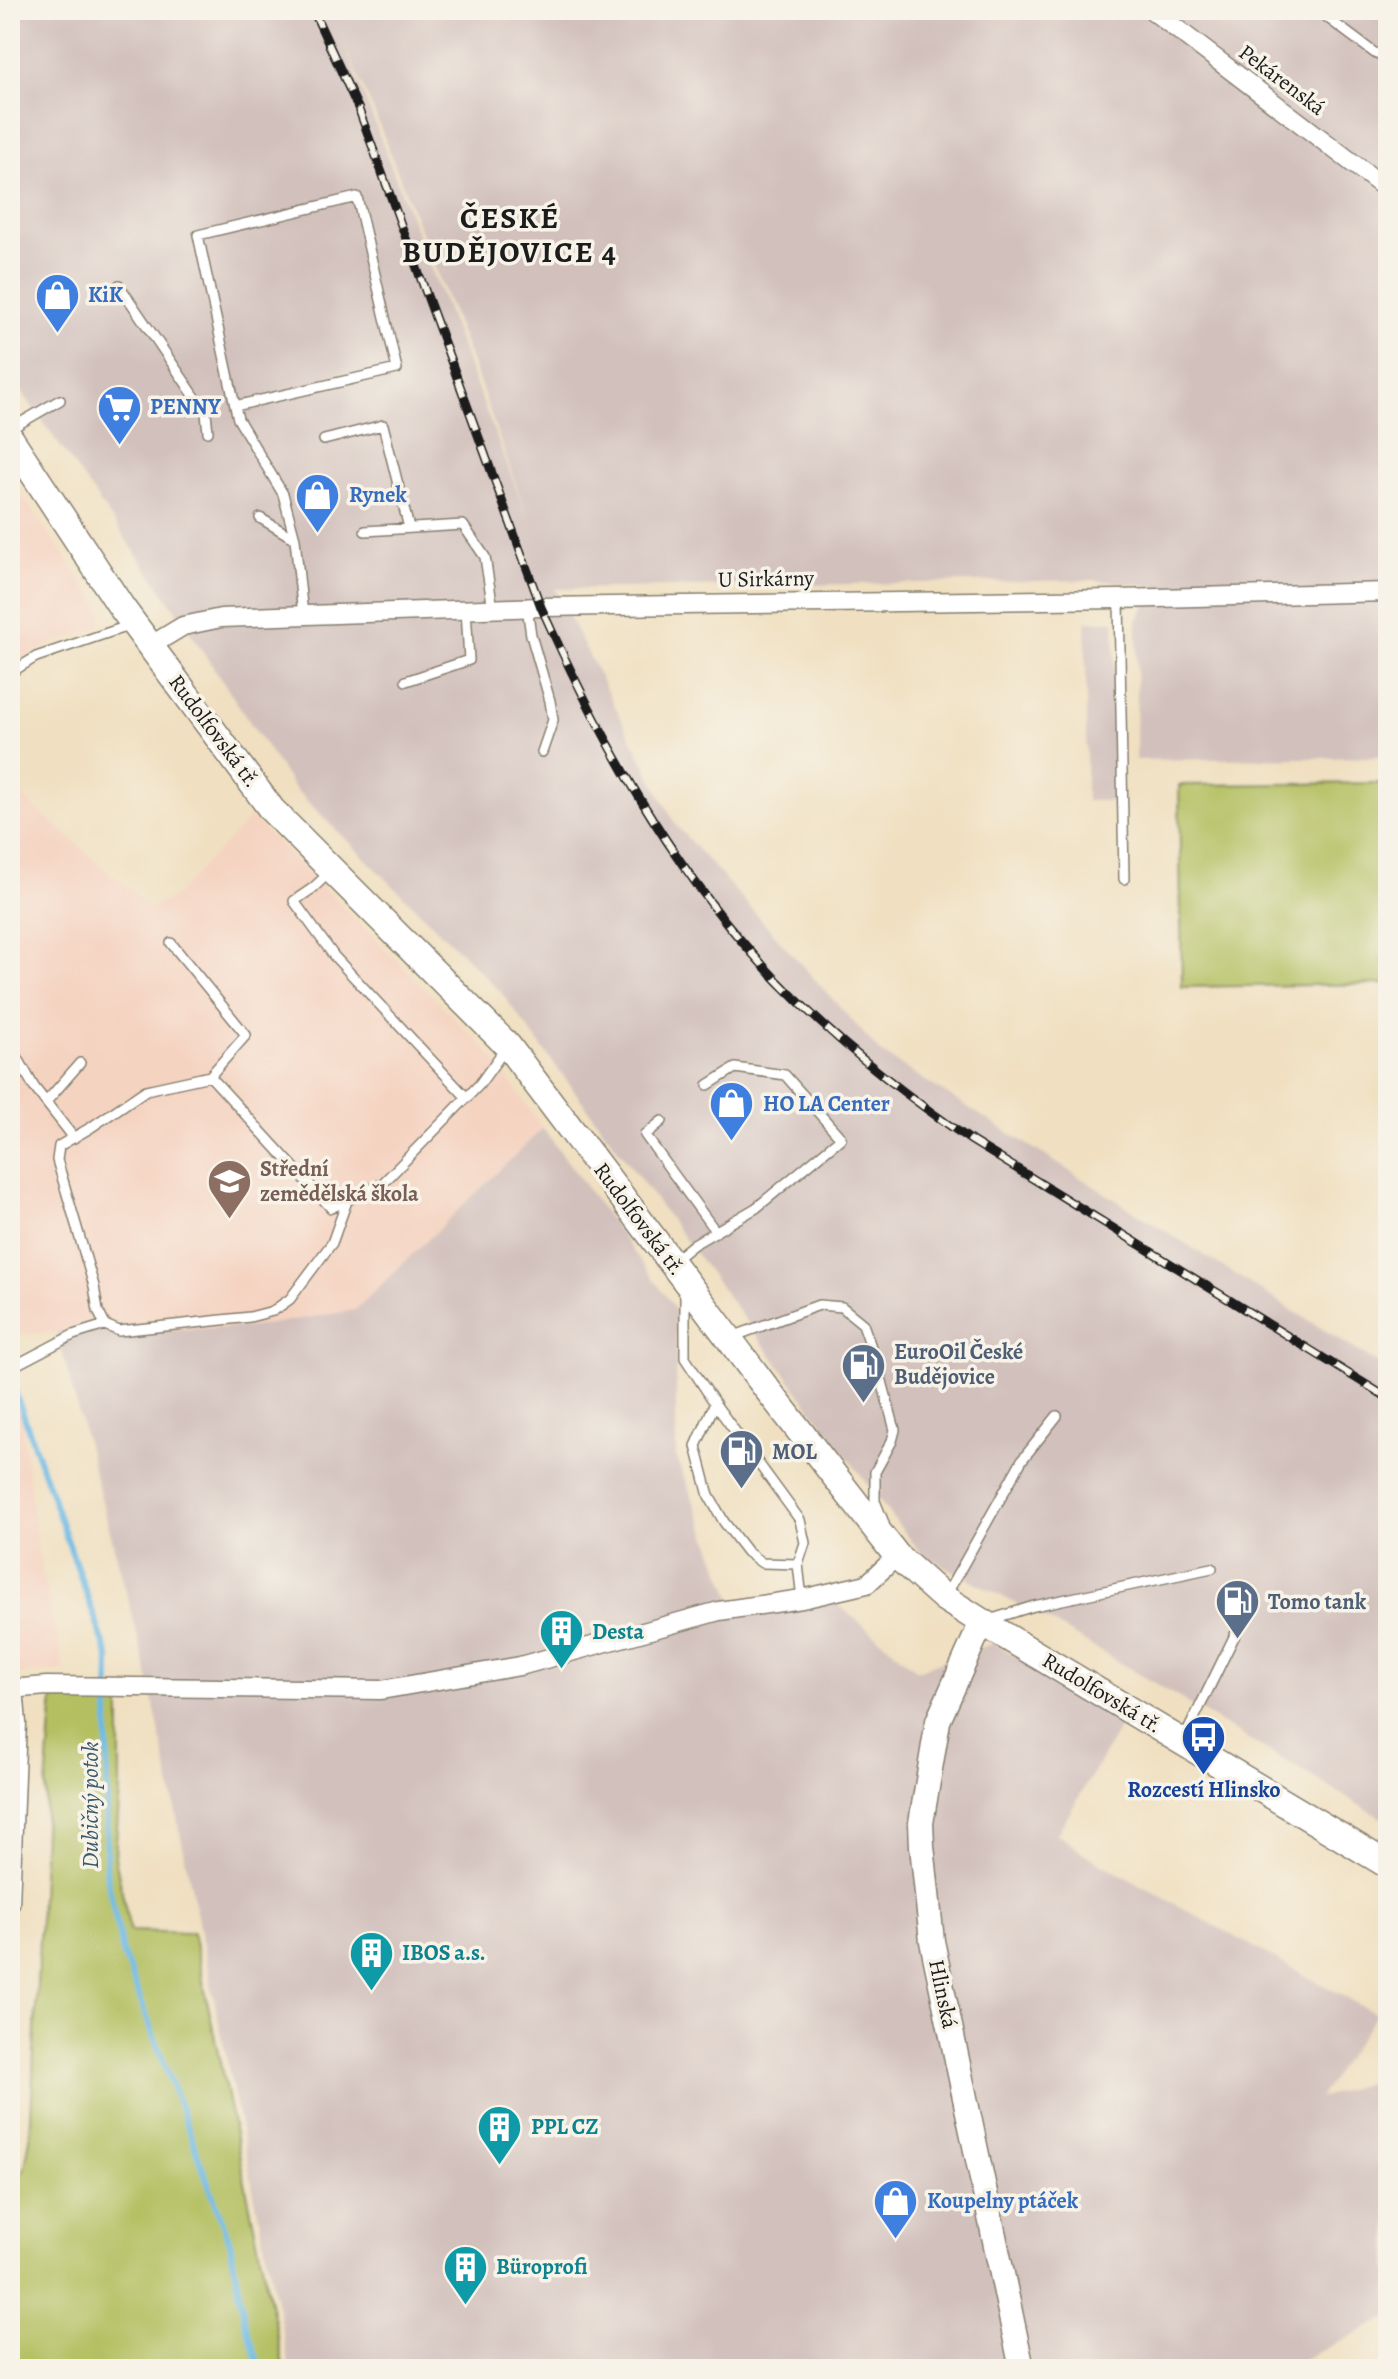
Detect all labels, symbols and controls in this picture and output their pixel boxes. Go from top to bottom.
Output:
street label: Pekárenská [1232,37,1332,123]
district label: ČESKÉ BUDĚJOVICE 4 [402,198,618,272]
shop icon: KiK [33,271,81,334]
place label: KiK [88,280,124,310]
supermarket icon: PENNY [95,383,143,446]
place label: PENNY [150,392,222,422]
shop icon: Rynek [294,471,342,534]
place label: Rynek [349,480,407,510]
street label: U Sirkárny [718,563,814,595]
street label: Rudolfovská tř. [161,668,267,794]
shop icon: HO LA Center [708,1080,756,1143]
place label: HO LA Center [763,1089,890,1119]
place label: Střední zemědělská škola [260,1154,419,1209]
street label: Rudolfovská tř. [586,1156,692,1282]
school or university icon: Střední zemědělská škola [205,1158,253,1221]
place label: EuroOil České Budějovice [894,1337,1023,1392]
fuel station icon: EuroOil České Budějovice [839,1341,887,1404]
fuel station icon: MOL [717,1428,765,1491]
place label: MOL [772,1437,817,1467]
fuel station icon: Tomo tank [1213,1578,1261,1641]
place label: Tomo tank [1268,1587,1367,1617]
building icon: Desta [537,1608,585,1671]
place label: Desta [592,1617,645,1647]
street label: Rudolfovská tř. [1037,1645,1167,1741]
bus stop icon: Rozcestí Hlinsko [1180,1713,1228,1776]
water label: Dubičný potok [74,1741,106,1869]
place label: Rozcestí Hlinsko [1127,1775,1281,1805]
building icon: IBOS a.s. [347,1929,395,1992]
place label: IBOS a.s. [402,1938,486,1968]
street label: Hlinská [921,1957,965,2032]
building icon: PPL CZ [476,2103,524,2166]
place label: PPL CZ [531,2112,598,2142]
shop icon: Koupelny ptáček [872,2177,920,2240]
place label: Koupelny ptáček [927,2186,1079,2216]
building icon: Büroprofi [441,2243,489,2306]
place label: Büroprofi [496,2252,588,2282]

